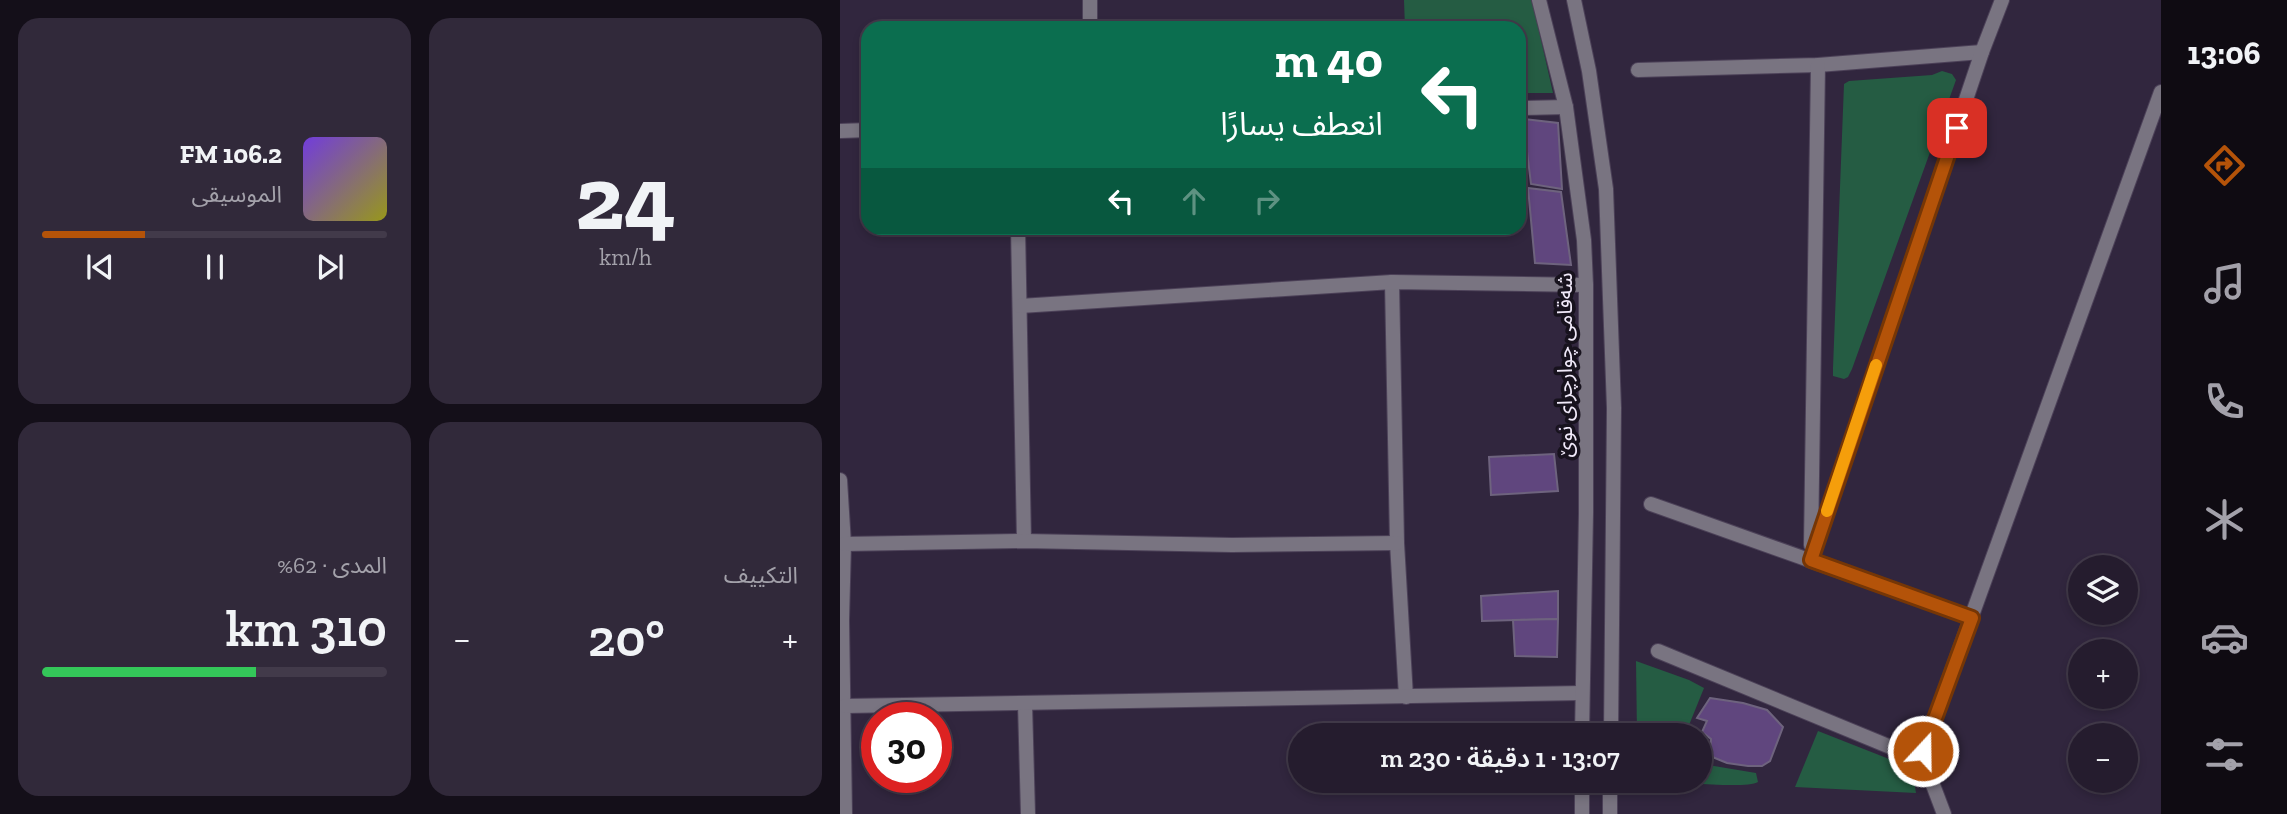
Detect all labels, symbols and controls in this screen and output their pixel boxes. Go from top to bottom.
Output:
text: 40 m [1275,31,1383,90]
text: 13:06 [2187,34,2261,72]
icon: left [1407,49,1498,140]
pin [1927,98,1987,158]
text: انعطف يسارًا [1220,105,1383,143]
icon: arrive [1938,109,1976,147]
text: 106.2 FM [180,138,282,170]
icon: directions [2200,141,2249,190]
text: 24 [575,143,676,252]
text: الموسيقى [191,180,282,208]
icon: left [1102,182,1140,220]
icon: ahead [1175,182,1213,220]
icon: right [1248,182,1286,220]
text: km/h [599,243,652,271]
icon: previous [81,248,119,286]
icon: pause [196,248,234,286]
icon: next [311,248,349,286]
icon: music [2200,259,2249,308]
street label: شەقامی چوارچرای نوێ [1552,273,1578,457]
icon: phone [2200,377,2249,426]
icon: climate [2200,495,2249,544]
text: المدى · 62% [277,551,387,579]
map controls [2068,555,2138,793]
button: layers [2068,555,2138,625]
text: التكييف [724,561,798,589]
text: 310 km [226,597,387,659]
text: 20° [588,607,665,669]
icon: car [2200,613,2249,662]
text: − [453,616,471,662]
text: + [782,616,798,662]
button: + [2068,639,2138,709]
speed limit sign: 30 [861,702,952,793]
position arrow [1886,714,1960,788]
button: − [2068,723,2138,793]
icon: filters [2200,730,2249,779]
text: 13:07 · 1 دقيقة · 230 m [1380,742,1620,774]

